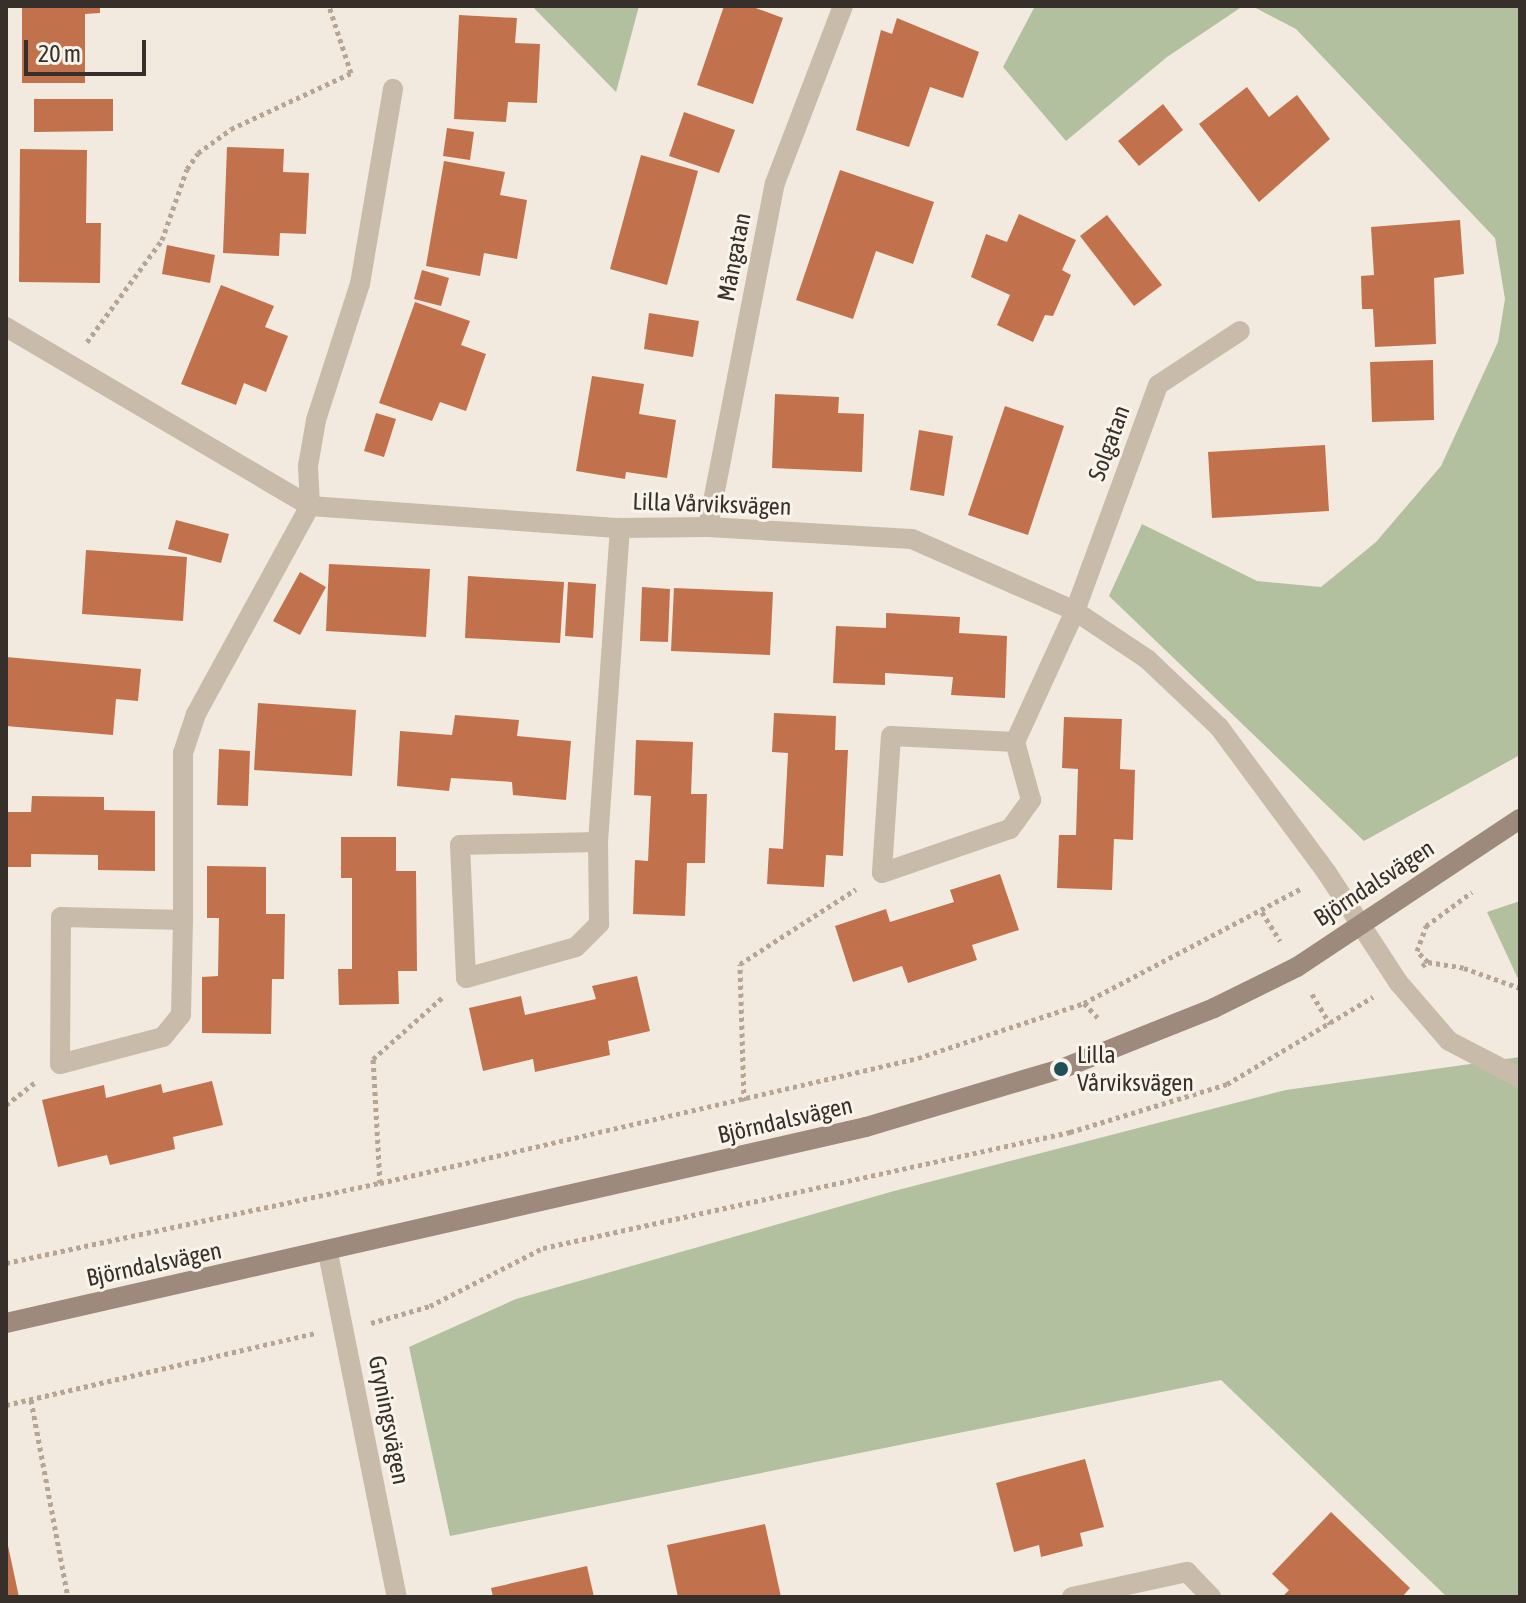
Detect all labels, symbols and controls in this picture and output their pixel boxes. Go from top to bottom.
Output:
scale bar [28,24,150,74]
text: 20 m [38,40,81,67]
street label: Mångatan [711,210,757,304]
street label: Solgatan [1082,401,1136,485]
street label: Lilla Vårviksvägen [632,487,792,521]
street label: Björndalsvägen [1309,833,1439,933]
place label: Lilla Vårviksvägen [1077,1041,1194,1097]
marker: Lilla Vårviksvägen [1052,1060,1070,1078]
street label: Björndalsvägen [715,1091,855,1149]
street label: Björndalsvägen [84,1236,224,1292]
street label: Gryningsvägen [362,1353,416,1487]

